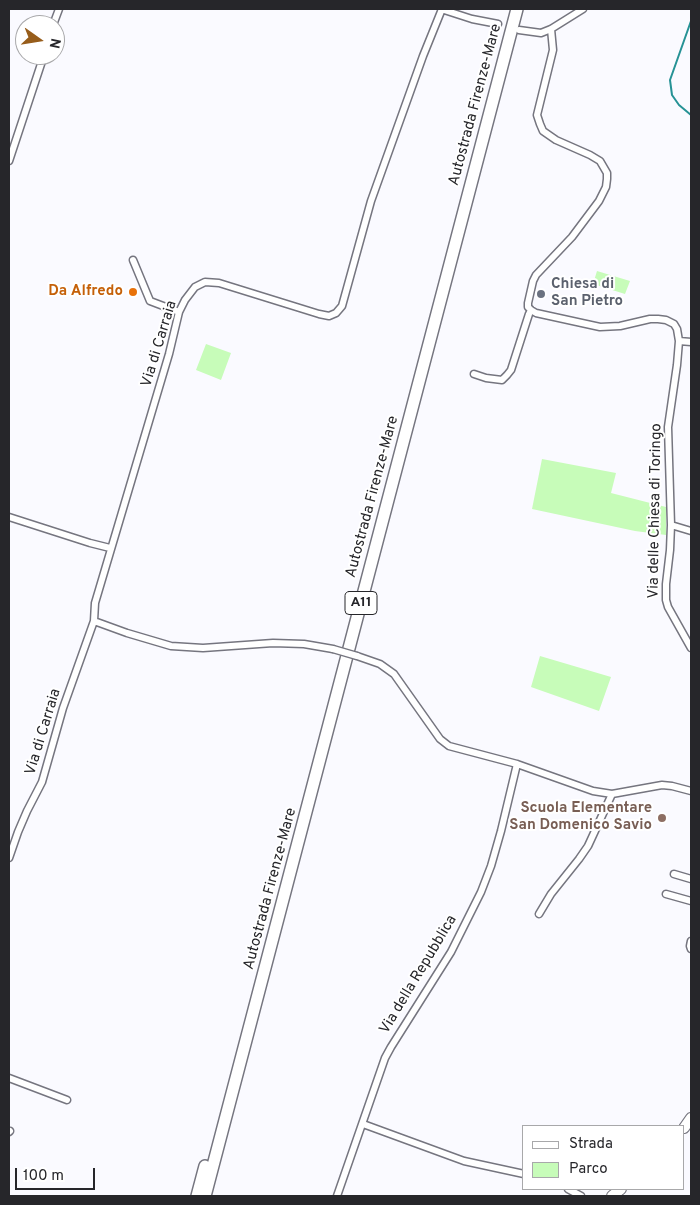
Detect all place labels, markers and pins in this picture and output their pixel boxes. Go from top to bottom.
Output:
place label: Chiesa di San Pietro [551,276,623,311]
place label: Da Alfredo [48,283,123,301]
marker: Da Alfredo [127,286,139,298]
marker: Chiesa di San Pietro [535,288,547,300]
place label: Scuola Elementare San Domenico Savio [509,800,652,835]
marker: Scuola Elementare San Domenico Savio [656,812,668,824]

